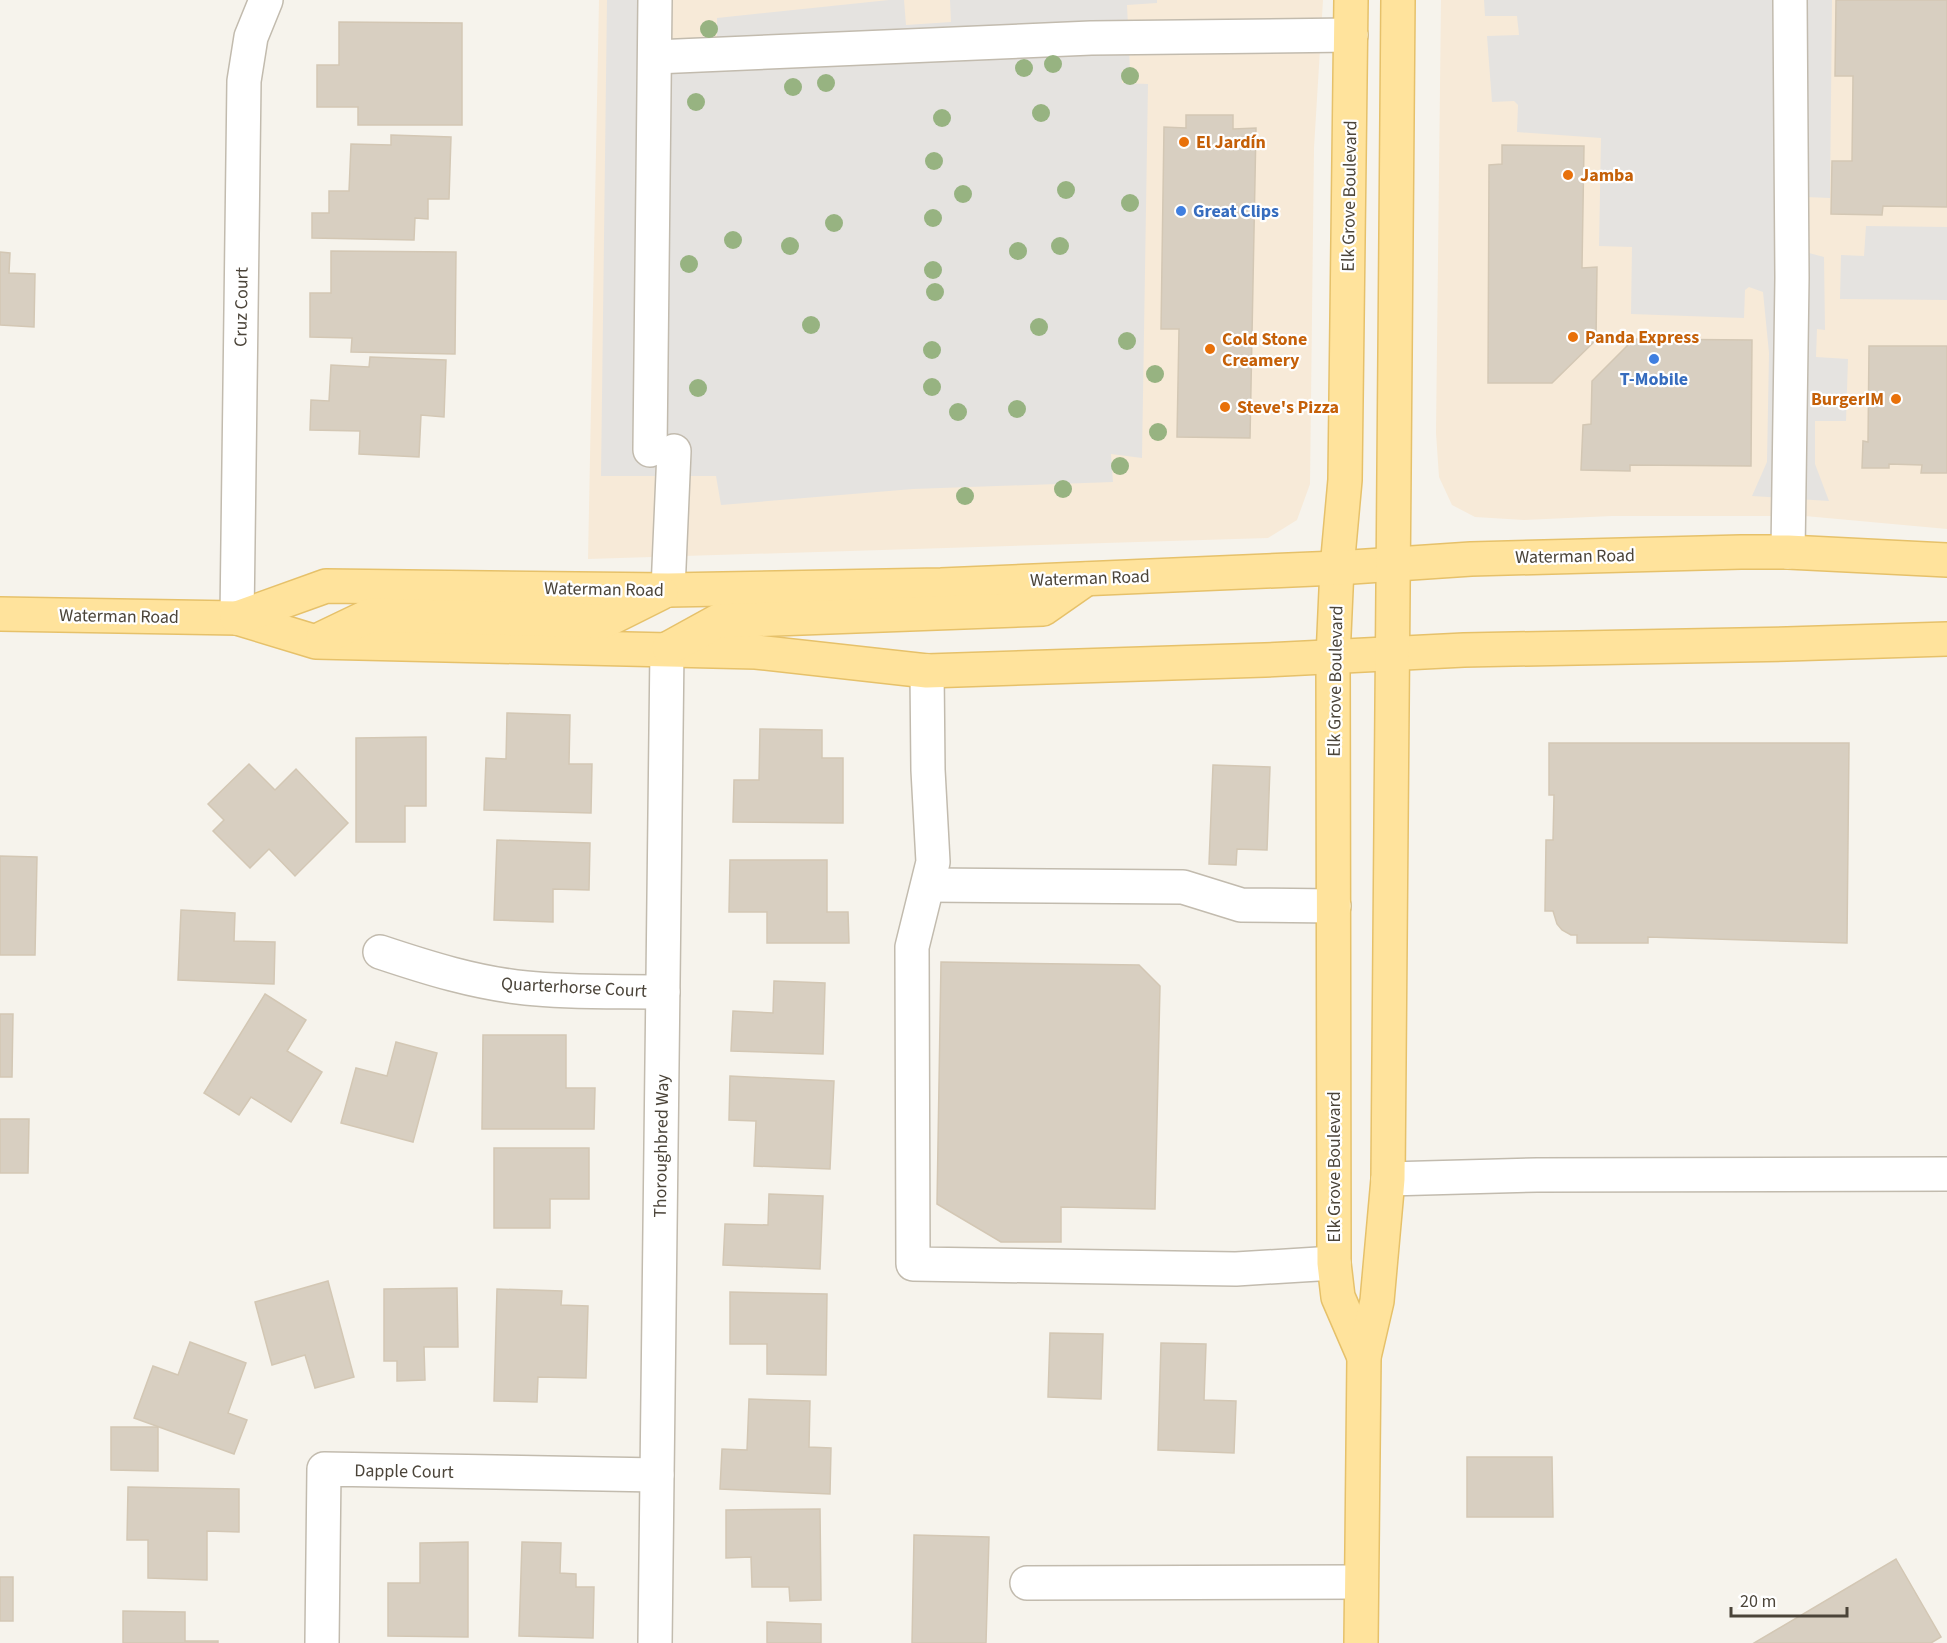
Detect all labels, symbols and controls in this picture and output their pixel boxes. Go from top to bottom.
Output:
street label: Elk Grove Boulevard [1336,120,1363,272]
place label: El Jardín [1196,130,1266,155]
marker: El Jardín [1177,135,1191,149]
place label: Jamba [1580,163,1634,188]
marker: Jamba [1561,168,1575,182]
place label: Great Clips [1193,199,1279,224]
marker: Great Clips [1174,204,1188,218]
street label: Cruz Court [228,267,255,347]
place label: Panda Express [1585,325,1699,350]
place label: Cold Stone Creamery [1222,327,1307,373]
marker: Panda Express [1566,330,1580,344]
marker: Cold Stone Creamery [1203,342,1217,356]
marker: T-Mobile [1647,352,1661,366]
place label: T-Mobile [1620,367,1688,392]
place label: BurgerIM [1811,387,1884,412]
marker: BurgerIM [1889,392,1903,406]
place label: Steve's Pizza [1237,395,1339,420]
marker: Steve's Pizza [1218,400,1232,414]
street label: Waterman Road [1515,543,1635,570]
street label: Waterman Road [1030,564,1150,593]
street label: Waterman Road [544,576,664,603]
street label: Waterman Road [59,603,179,630]
street label: Elk Grove Boulevard [1322,605,1349,757]
street label: Quarterhorse Court [500,971,648,1004]
street label: Thoroughbred Way [648,1073,675,1218]
street label: Elk Grove Boulevard [1322,1091,1347,1243]
street label: Dapple Court [354,1458,454,1485]
scale bar [1731,1580,1846,1618]
text: 20 m [1740,1589,1776,1614]

